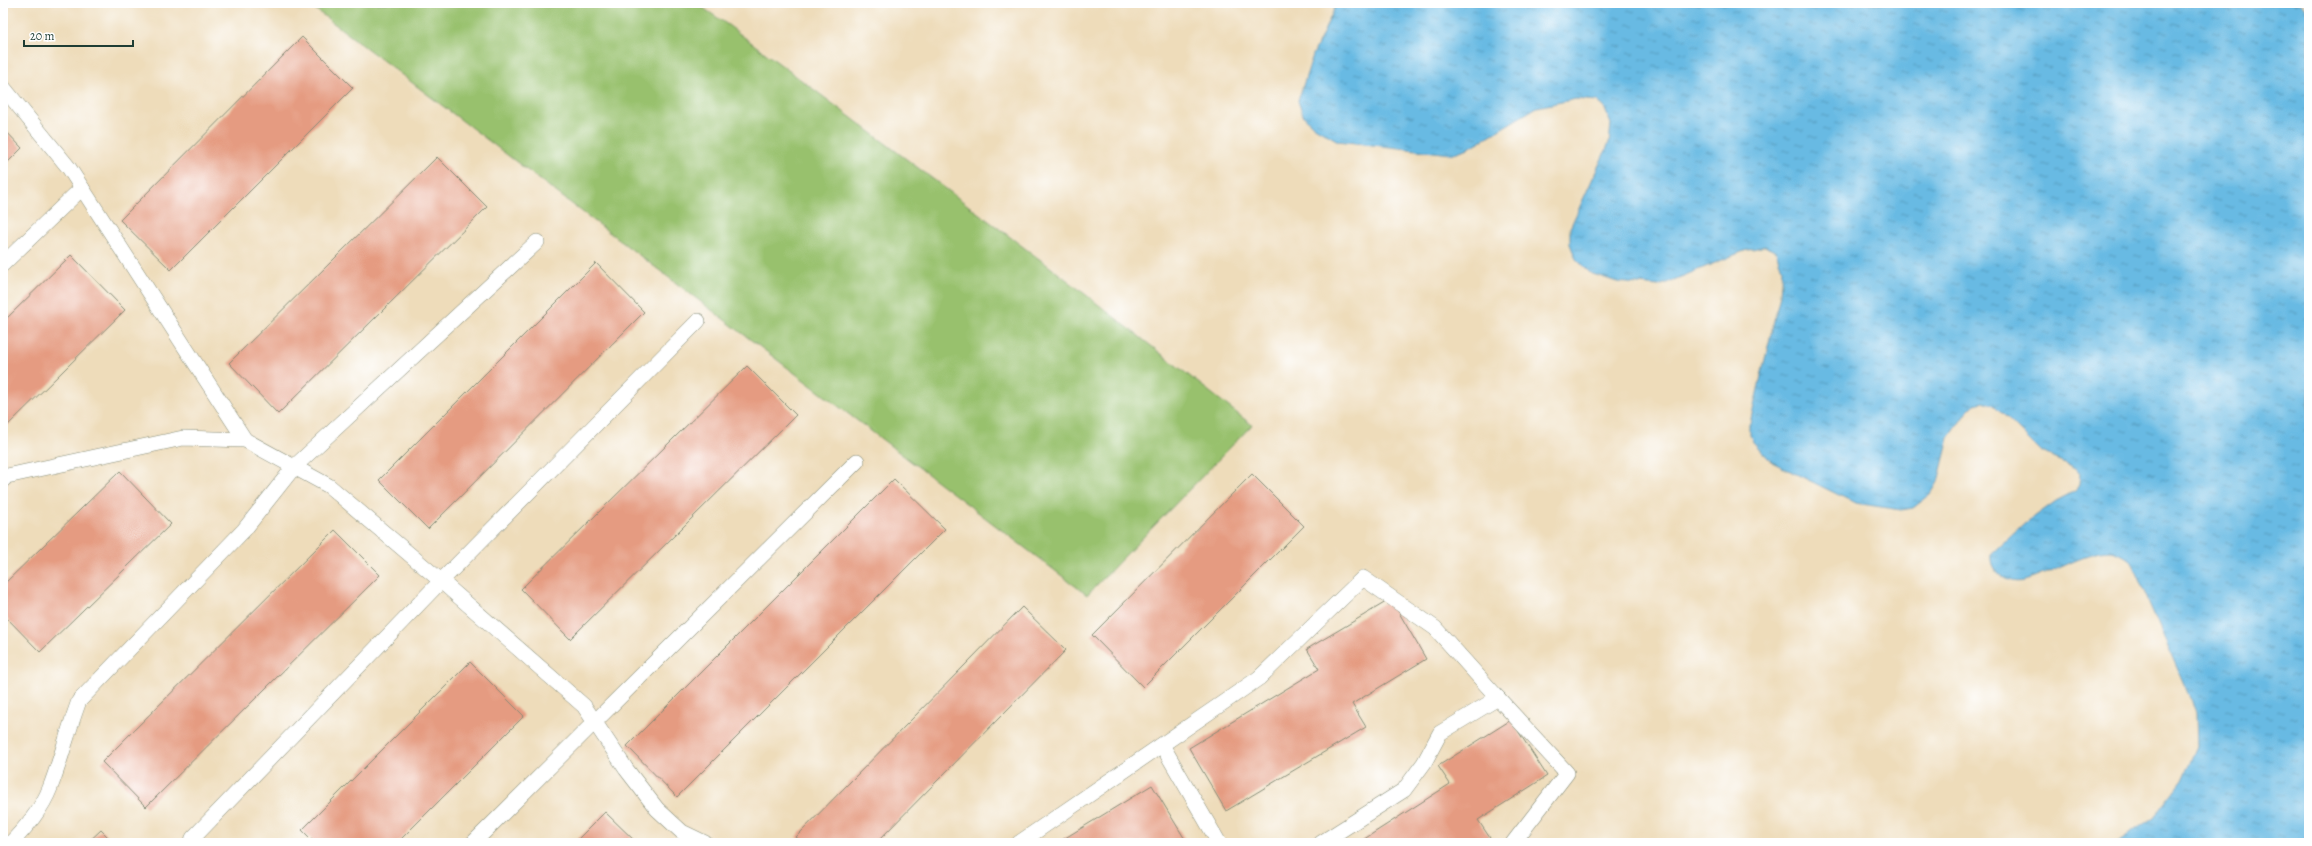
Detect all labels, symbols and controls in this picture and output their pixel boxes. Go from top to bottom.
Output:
scale bar [24,22,133,48]
text: 20 m [30,28,54,44]

